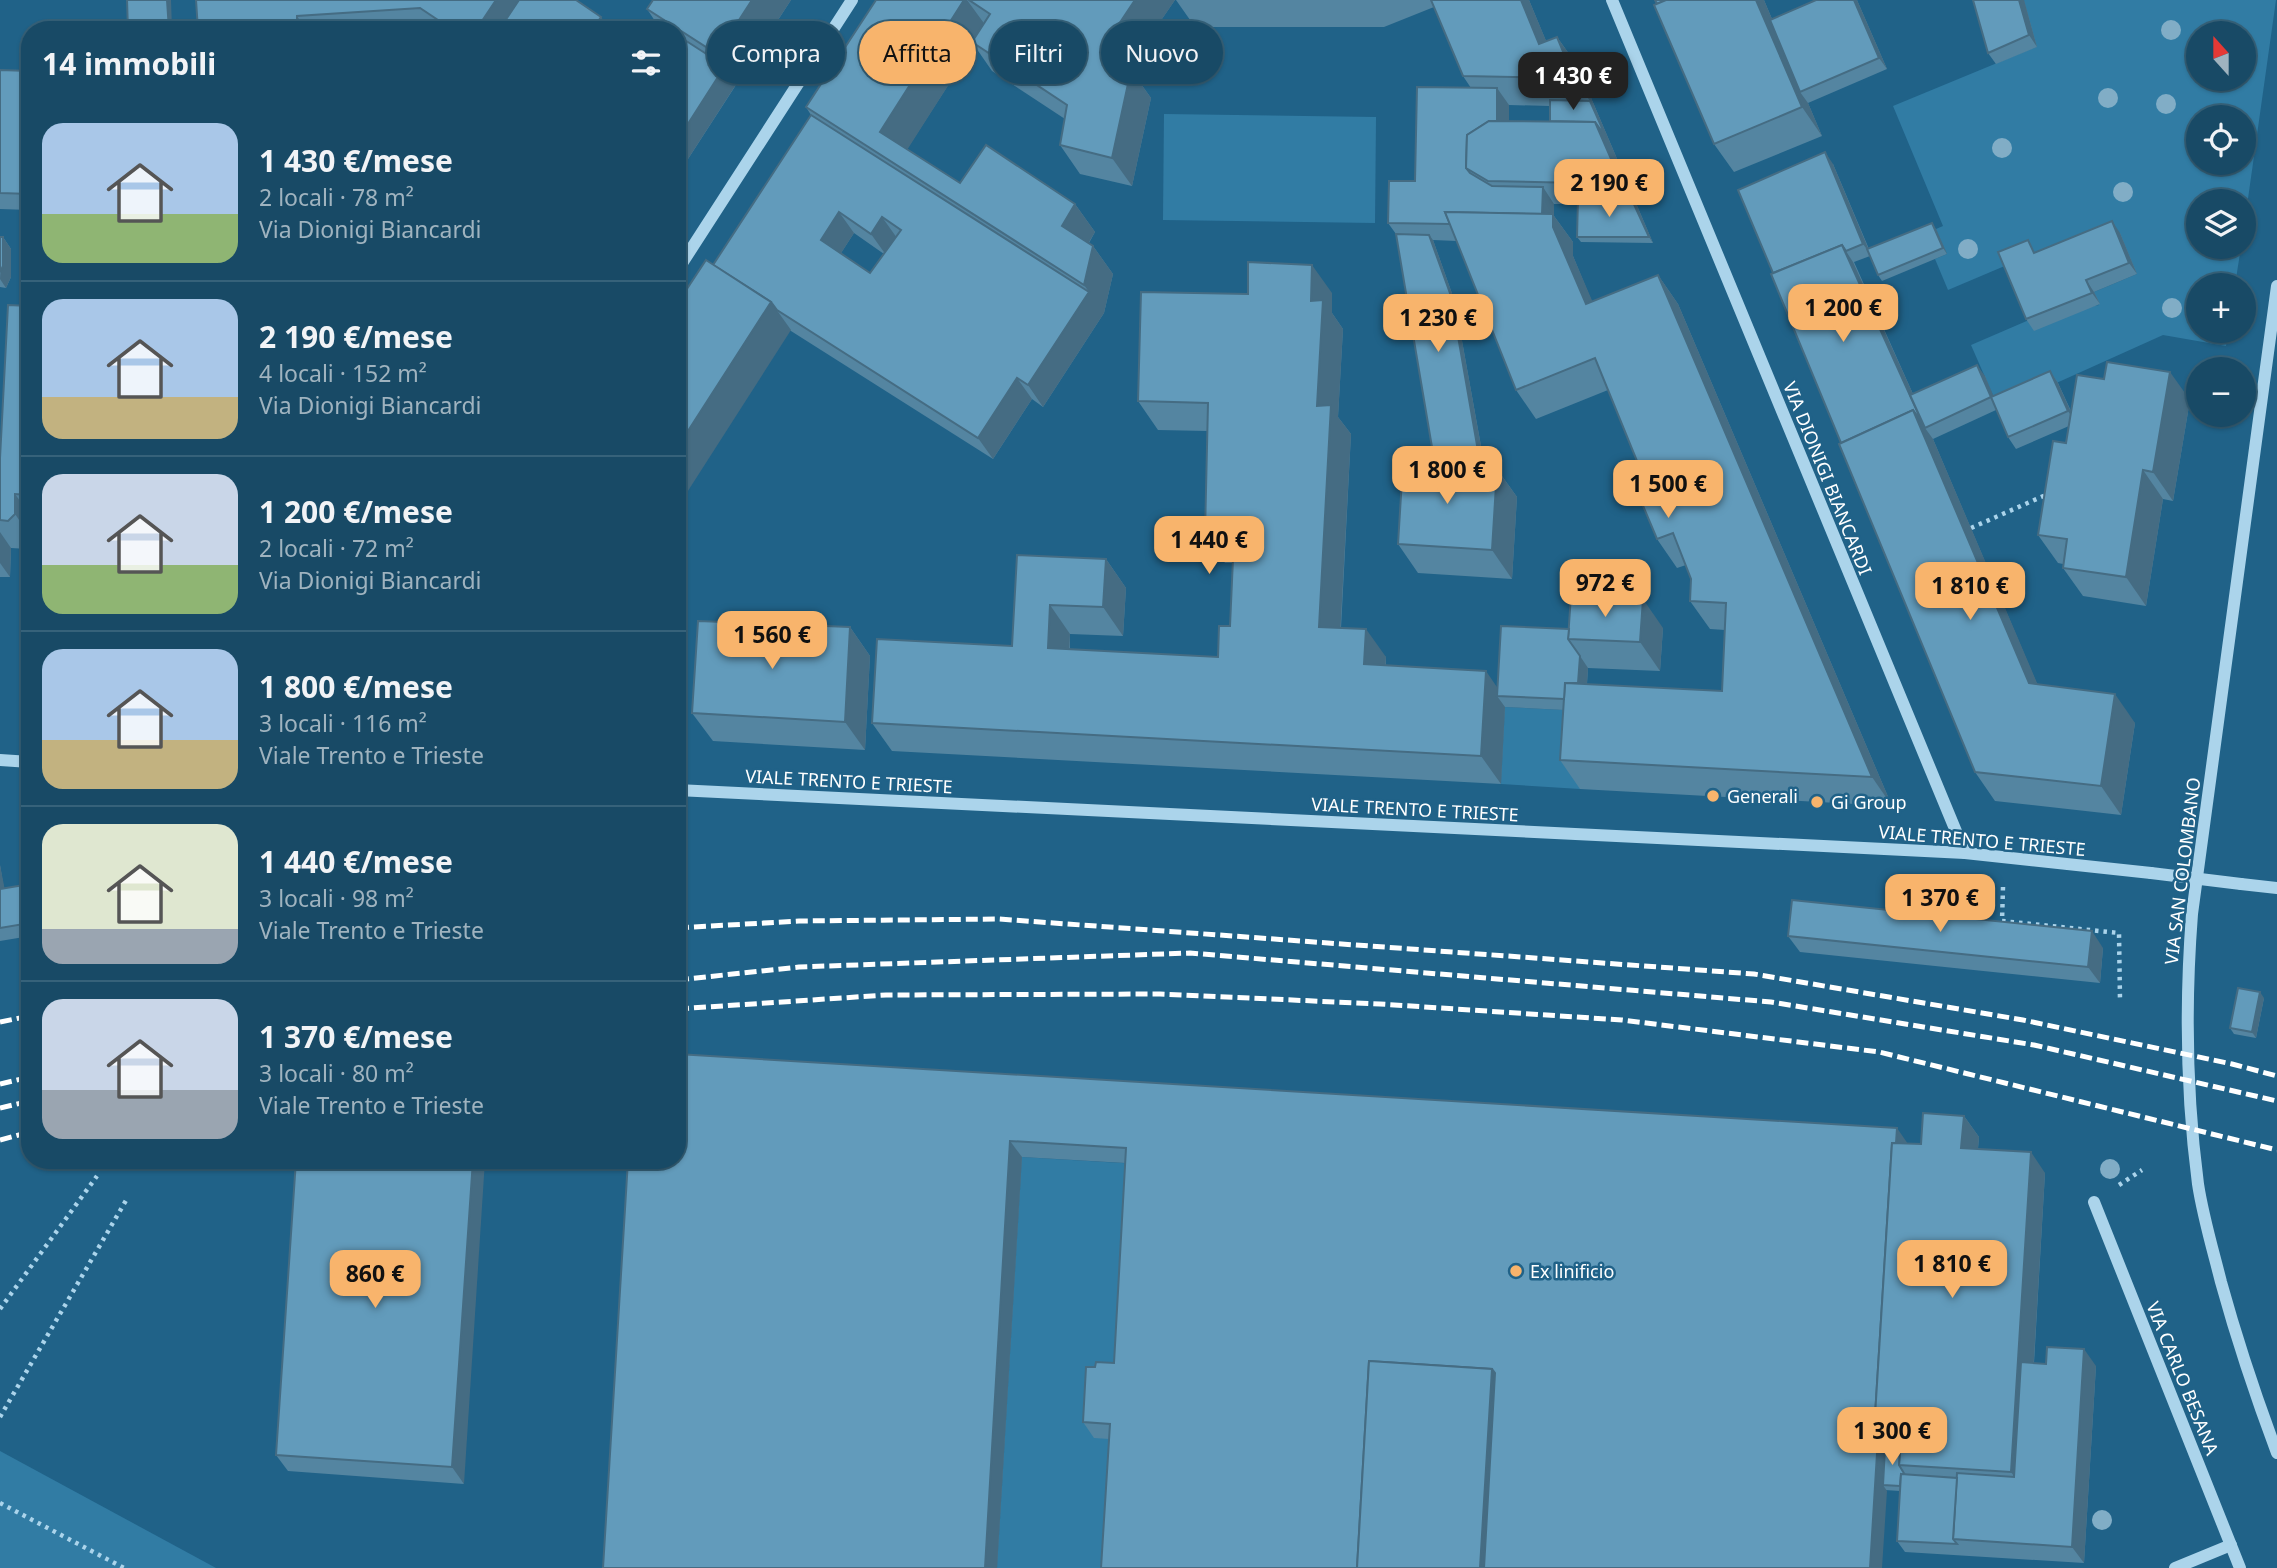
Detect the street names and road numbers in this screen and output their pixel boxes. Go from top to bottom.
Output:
street label: VIA DIONIGI BIANCARDI [1778,378,1878,578]
street label: VIALE TRENTO E TRIESTE [745,764,953,798]
street label: VIA SAN COLOMBANO [2159,776,2205,966]
street label: VIALE TRENTO E TRIESTE [1311,792,1519,826]
street label: VIALE TRENTO E TRIESTE [1877,819,2087,861]
street label: VIA CARLO BESANA [2141,1298,2225,1459]

